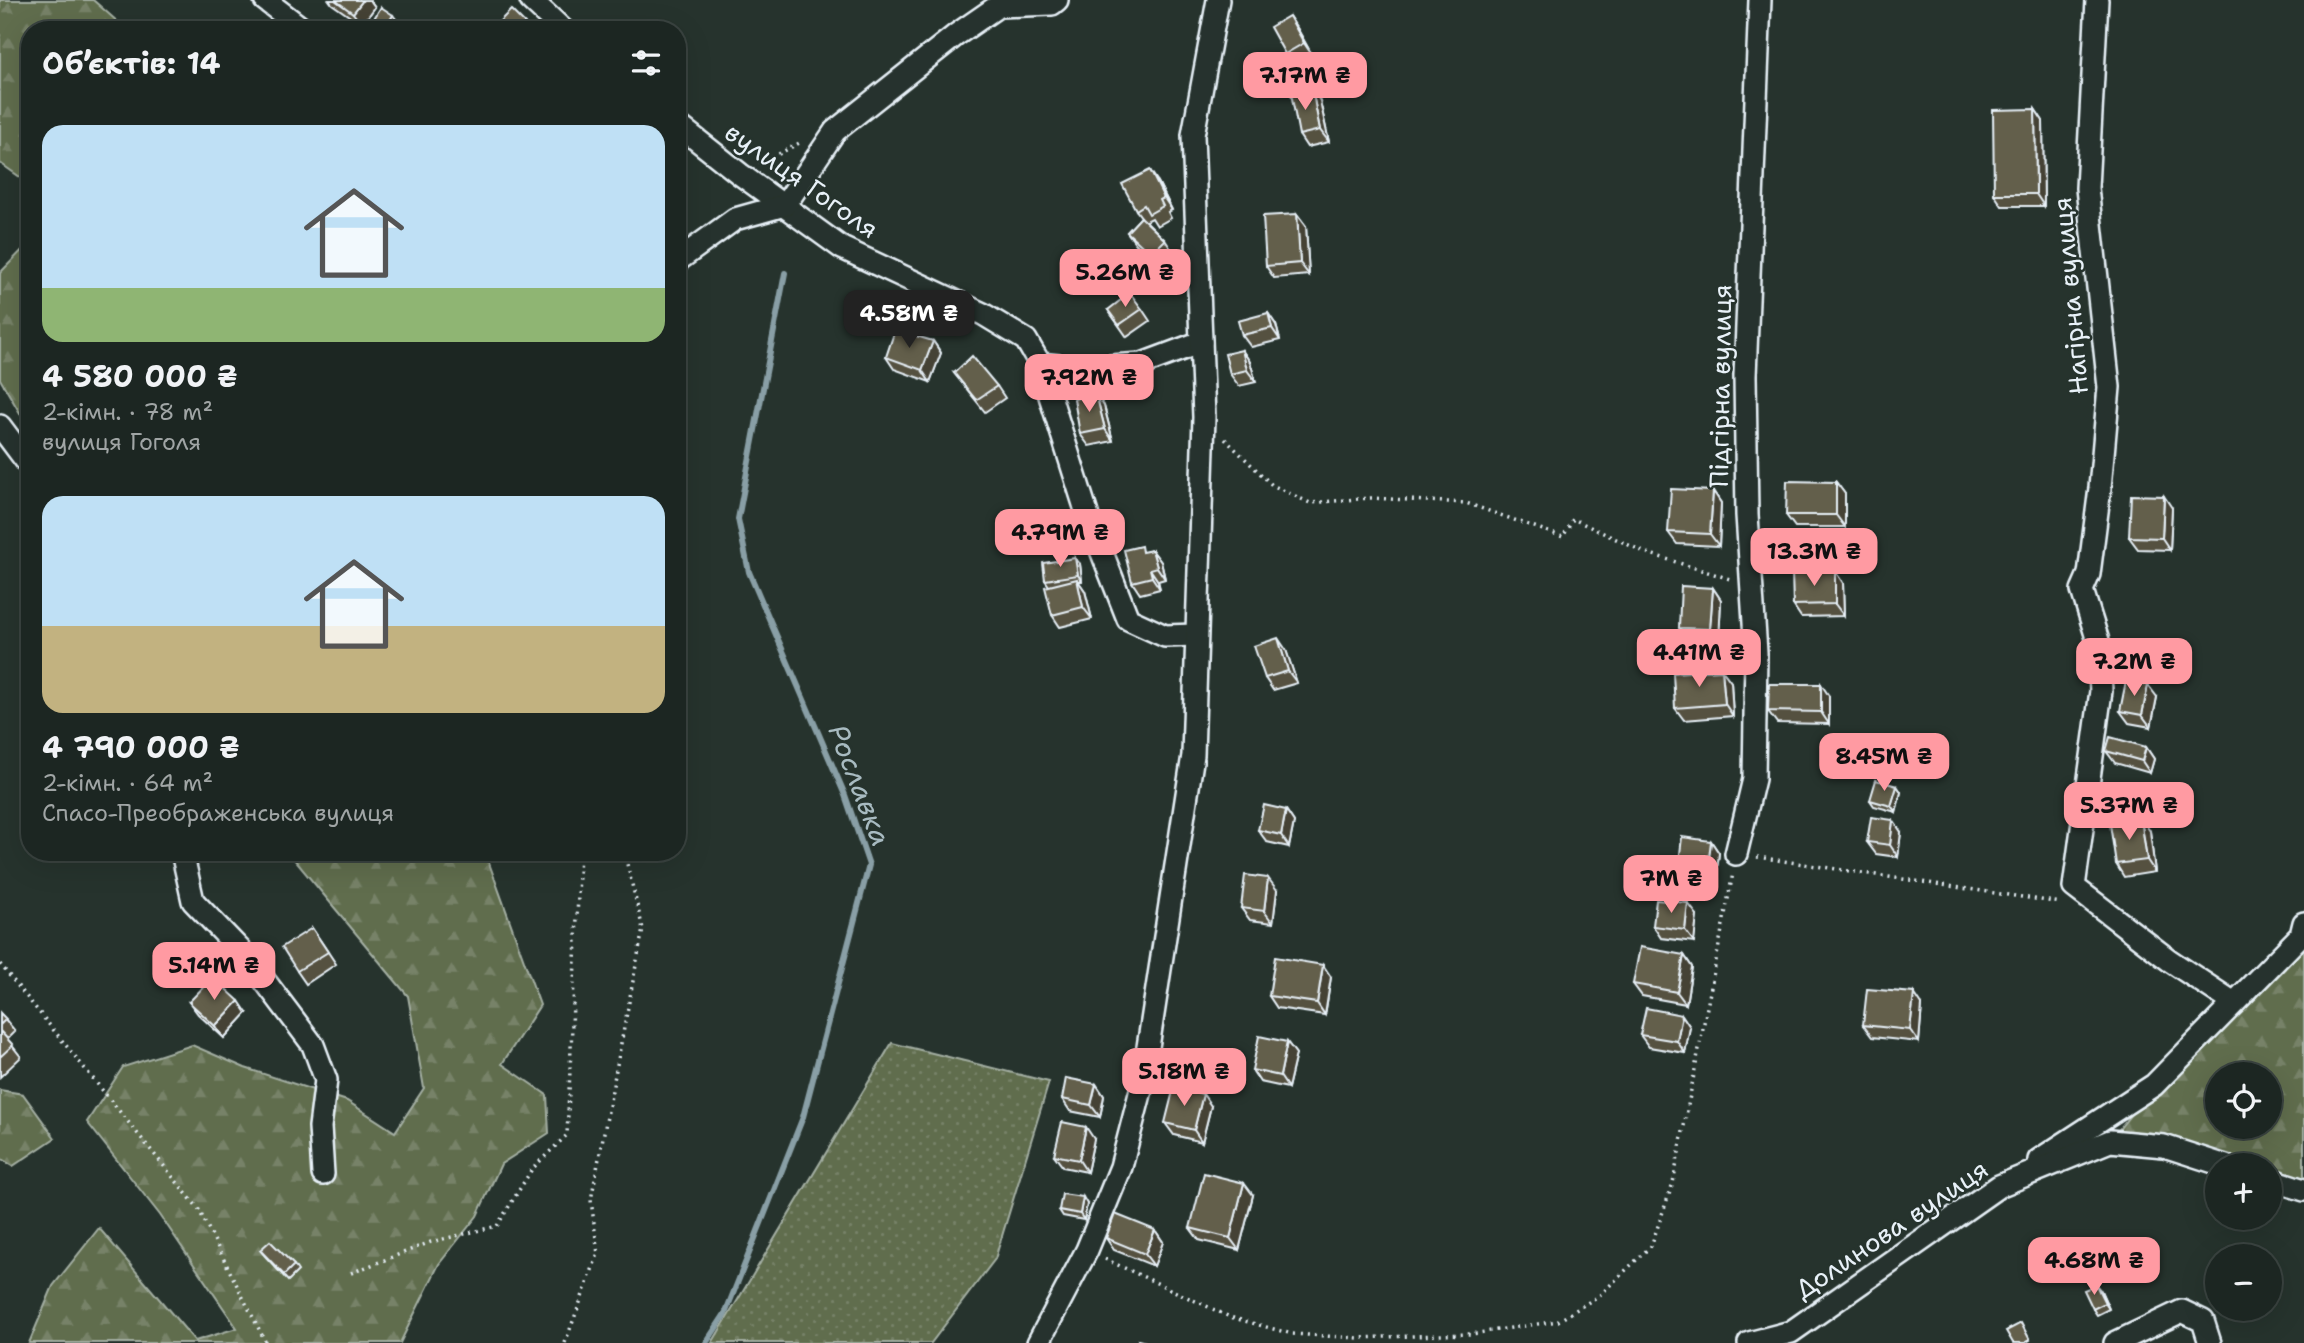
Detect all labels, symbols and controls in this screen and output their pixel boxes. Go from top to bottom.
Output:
text: Об’єктів: 14 [42,43,221,84]
icon: filters [627,44,665,82]
pin: 7.17M ₴ [1240,52,1370,112]
text: 7.17M ₴ [1259,60,1351,90]
street label: вулиця Гоголя [718,114,886,246]
icon: home [291,170,417,296]
street label: Нагірна вулиця [2044,196,2096,396]
pin: 5.26M ₴ [1060,250,1190,309]
text: 5.26M ₴ [1076,257,1174,287]
street label: Підгірна вулиця [1701,284,1739,488]
pin: 4.58M ₴ [844,290,974,350]
text: 4.58M ₴ [859,298,959,328]
pin: 7.92M ₴ [1024,354,1154,414]
text: 4 580 000 ₴ [42,356,238,397]
text: 7.92M ₴ [1041,362,1137,392]
text: 2-кімн. · 78 m² [42,397,213,427]
text: вулиця Гоголя [42,427,201,457]
pin: 4.79M ₴ [995,510,1125,569]
text: 4.79M ₴ [1011,517,1109,547]
pin: 13.3M ₴ [1749,528,1879,588]
text: 13.3M ₴ [1766,536,1862,566]
icon: home [291,541,417,667]
pin: 4.41M ₴ [1634,630,1764,689]
text: 4.41M ₴ [1653,637,1745,667]
pin: 7.2M ₴ [2077,638,2191,698]
text: 7.2M ₴ [2092,646,2176,676]
water label: Рославка [819,719,901,851]
text: 4 790 000 ₴ [42,727,240,768]
pin: 8.45M ₴ [1819,734,1949,793]
text: 8.45M ₴ [1835,741,1933,771]
text: 2-кімн. · 64 m² [42,768,213,798]
pin: 5.37M ₴ [2064,782,2194,842]
text: 5.37M ₴ [2080,790,2178,820]
text: Спасо-Преображенська вулиця [42,798,394,828]
pin: 7M ₴ [1630,856,1712,915]
text: 7M ₴ [1639,863,1703,893]
pin: 5.14M ₴ [149,942,279,1002]
text: 5.14M ₴ [168,950,260,980]
pin: 5.18M ₴ [1119,1048,1249,1108]
text: 5.18M ₴ [1138,1056,1230,1086]
map controls [2205,1062,2282,1321]
button: locate [2205,1062,2282,1139]
street label: Долинова вулиця [1787,1151,1995,1307]
button: + [2205,1153,2282,1230]
pin: 4.68M ₴ [2029,1238,2159,1297]
button: − [2205,1244,2282,1321]
text: 4.68M ₴ [2044,1245,2144,1275]

